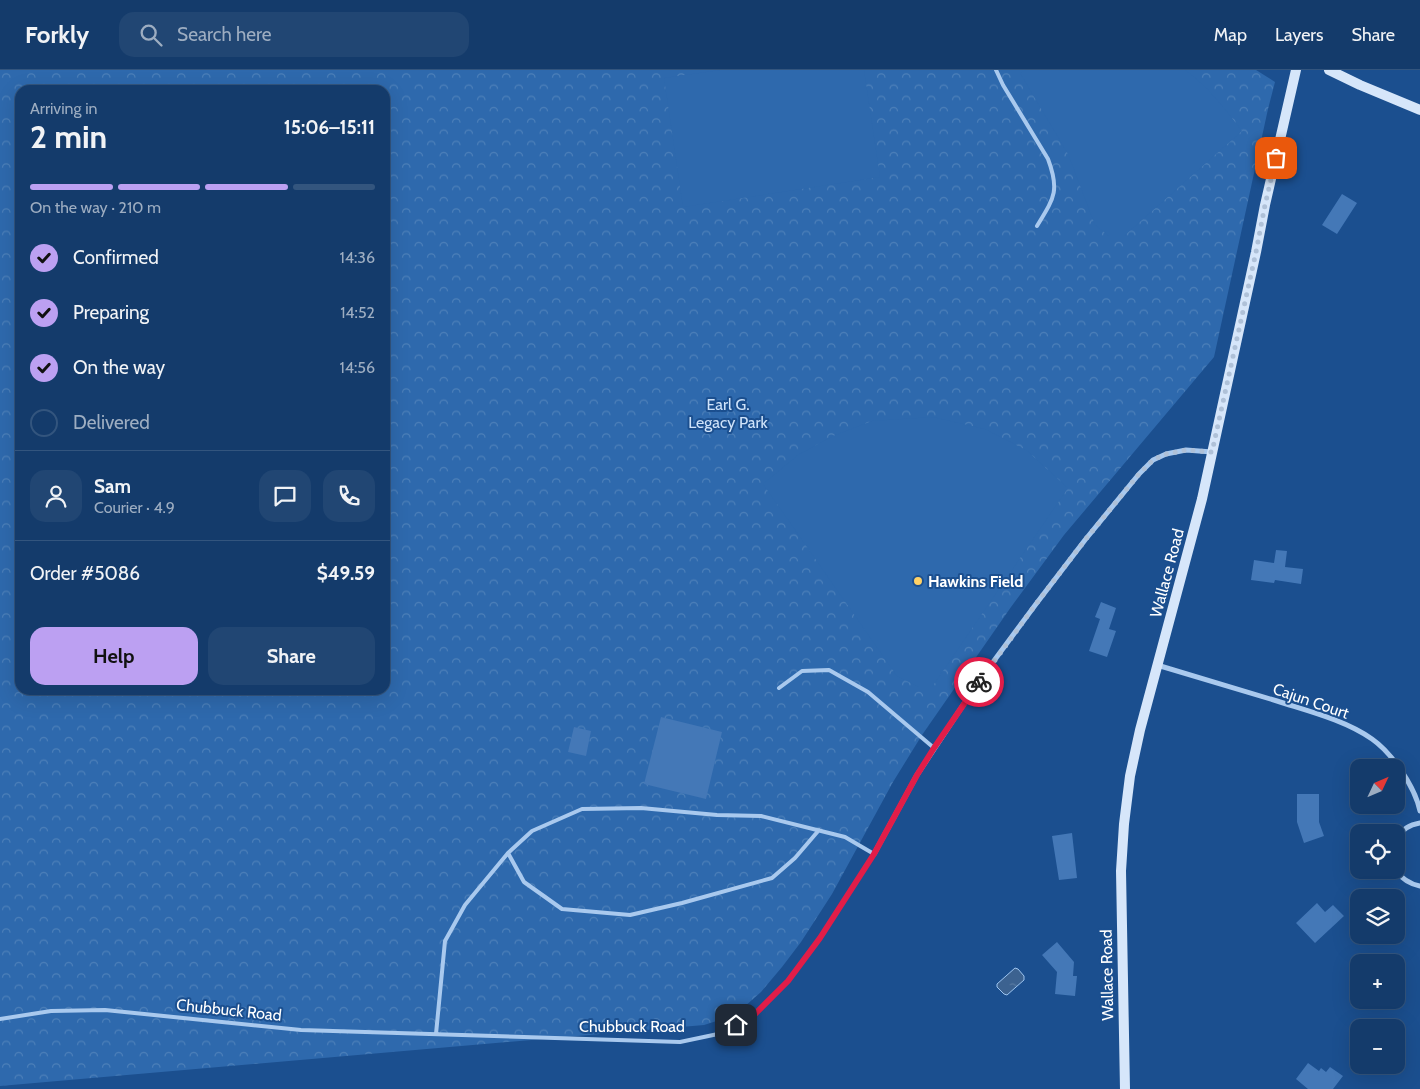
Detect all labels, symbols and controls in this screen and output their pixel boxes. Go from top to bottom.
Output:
search box [119,12,469,57]
text: Forkly [25,20,89,49]
icon: search [137,21,165,49]
text: Search here [177,23,272,46]
text: Map [1214,24,1247,46]
text: Layers [1275,24,1324,46]
text: Share [1352,24,1395,46]
text: Arriving in [30,99,97,118]
text: 15:06–15:11 [284,116,375,139]
text: 2 min [30,117,107,156]
pin [1255,137,1297,179]
icon: bag [1262,144,1290,172]
text: On the way · 210 m [30,198,161,217]
icon: check [30,244,58,272]
text: Confirmed [73,246,159,269]
text: 14:36 [339,248,375,267]
icon: check [30,299,58,327]
text: Preparing [73,301,149,324]
text: 14:52 [340,303,375,322]
icon: check [30,354,58,382]
text: On the way [73,356,165,379]
text: 14:56 [339,358,375,377]
park label: Earl G. Legacy Park [688,395,769,432]
text: Delivered [73,411,150,434]
button: person [30,470,82,522]
button: chat [259,470,311,522]
button: phone [323,470,375,522]
text: Sam [94,475,131,498]
text: Courier · 4.9 [94,498,175,517]
street label: Wallace Road [1146,527,1188,619]
text: Order #5086 [30,562,140,585]
text: $49.59 [317,562,375,585]
place label: Hawkins Field [928,572,1023,591]
marker: Hawkins Field [912,575,924,587]
button: Help [30,627,198,685]
button: Share [208,627,375,685]
courier [954,657,1004,707]
icon: bike [965,668,993,696]
street label: Cajun Court [1271,679,1352,723]
north arrow [1350,759,1405,814]
map controls [1350,759,1405,1074]
button: locate [1350,824,1405,879]
button: layers [1350,889,1405,944]
street label: Wallace Road [1097,929,1117,1021]
button: + [1350,954,1405,1009]
street label: Chubbuck Road [175,995,283,1025]
pin [715,1004,757,1046]
icon: home [722,1011,750,1039]
street label: Chubbuck Road [579,1017,685,1036]
button: − [1350,1019,1405,1074]

